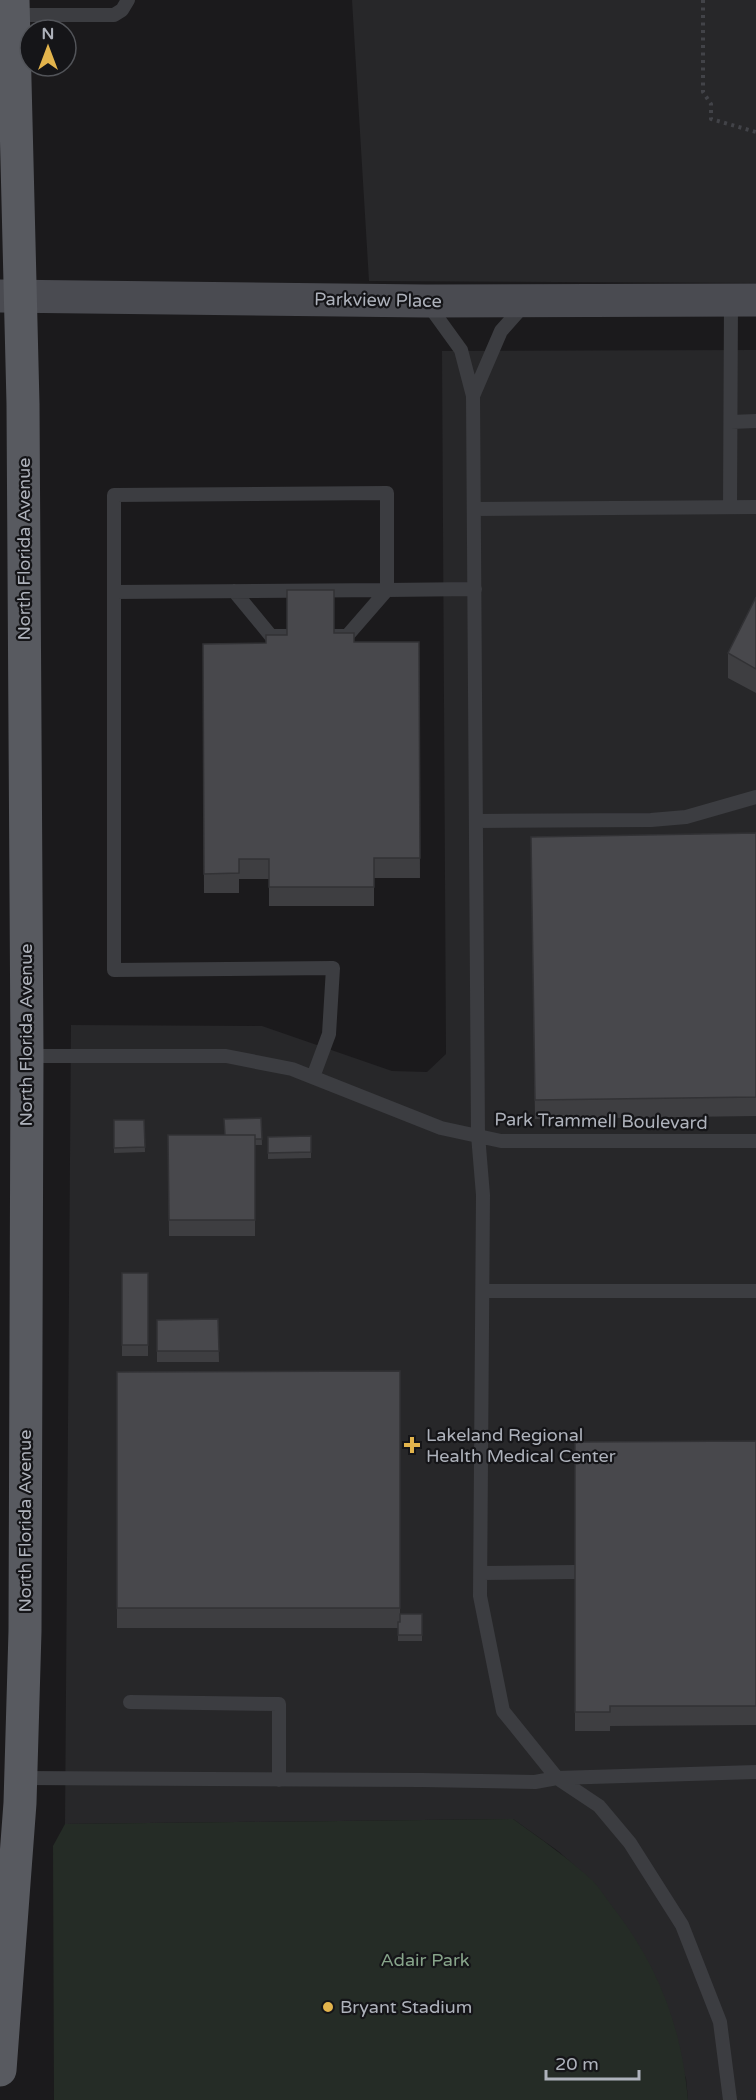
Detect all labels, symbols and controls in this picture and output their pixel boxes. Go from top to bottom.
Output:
north arrow [18,18,78,78]
text: N [42,24,54,44]
street label: Parkview Place [314,288,442,312]
street label: North Florida Avenue [13,458,35,640]
street label: North Florida Avenue [15,944,37,1126]
street label: Park Trammell Boulevard [494,1108,708,1134]
place label: Lakeland Regional Health Medical Center [426,1424,616,1467]
street label: North Florida Avenue [14,1430,36,1612]
marker: Lakeland Regional Health Medical Center [403,1436,421,1454]
park label: Adair Park [380,1949,470,1971]
place label: Bryant Stadium [340,1996,472,2018]
marker: Bryant Stadium [321,2000,335,2014]
scale bar [546,2043,639,2081]
text: 20 m [555,2053,599,2075]

